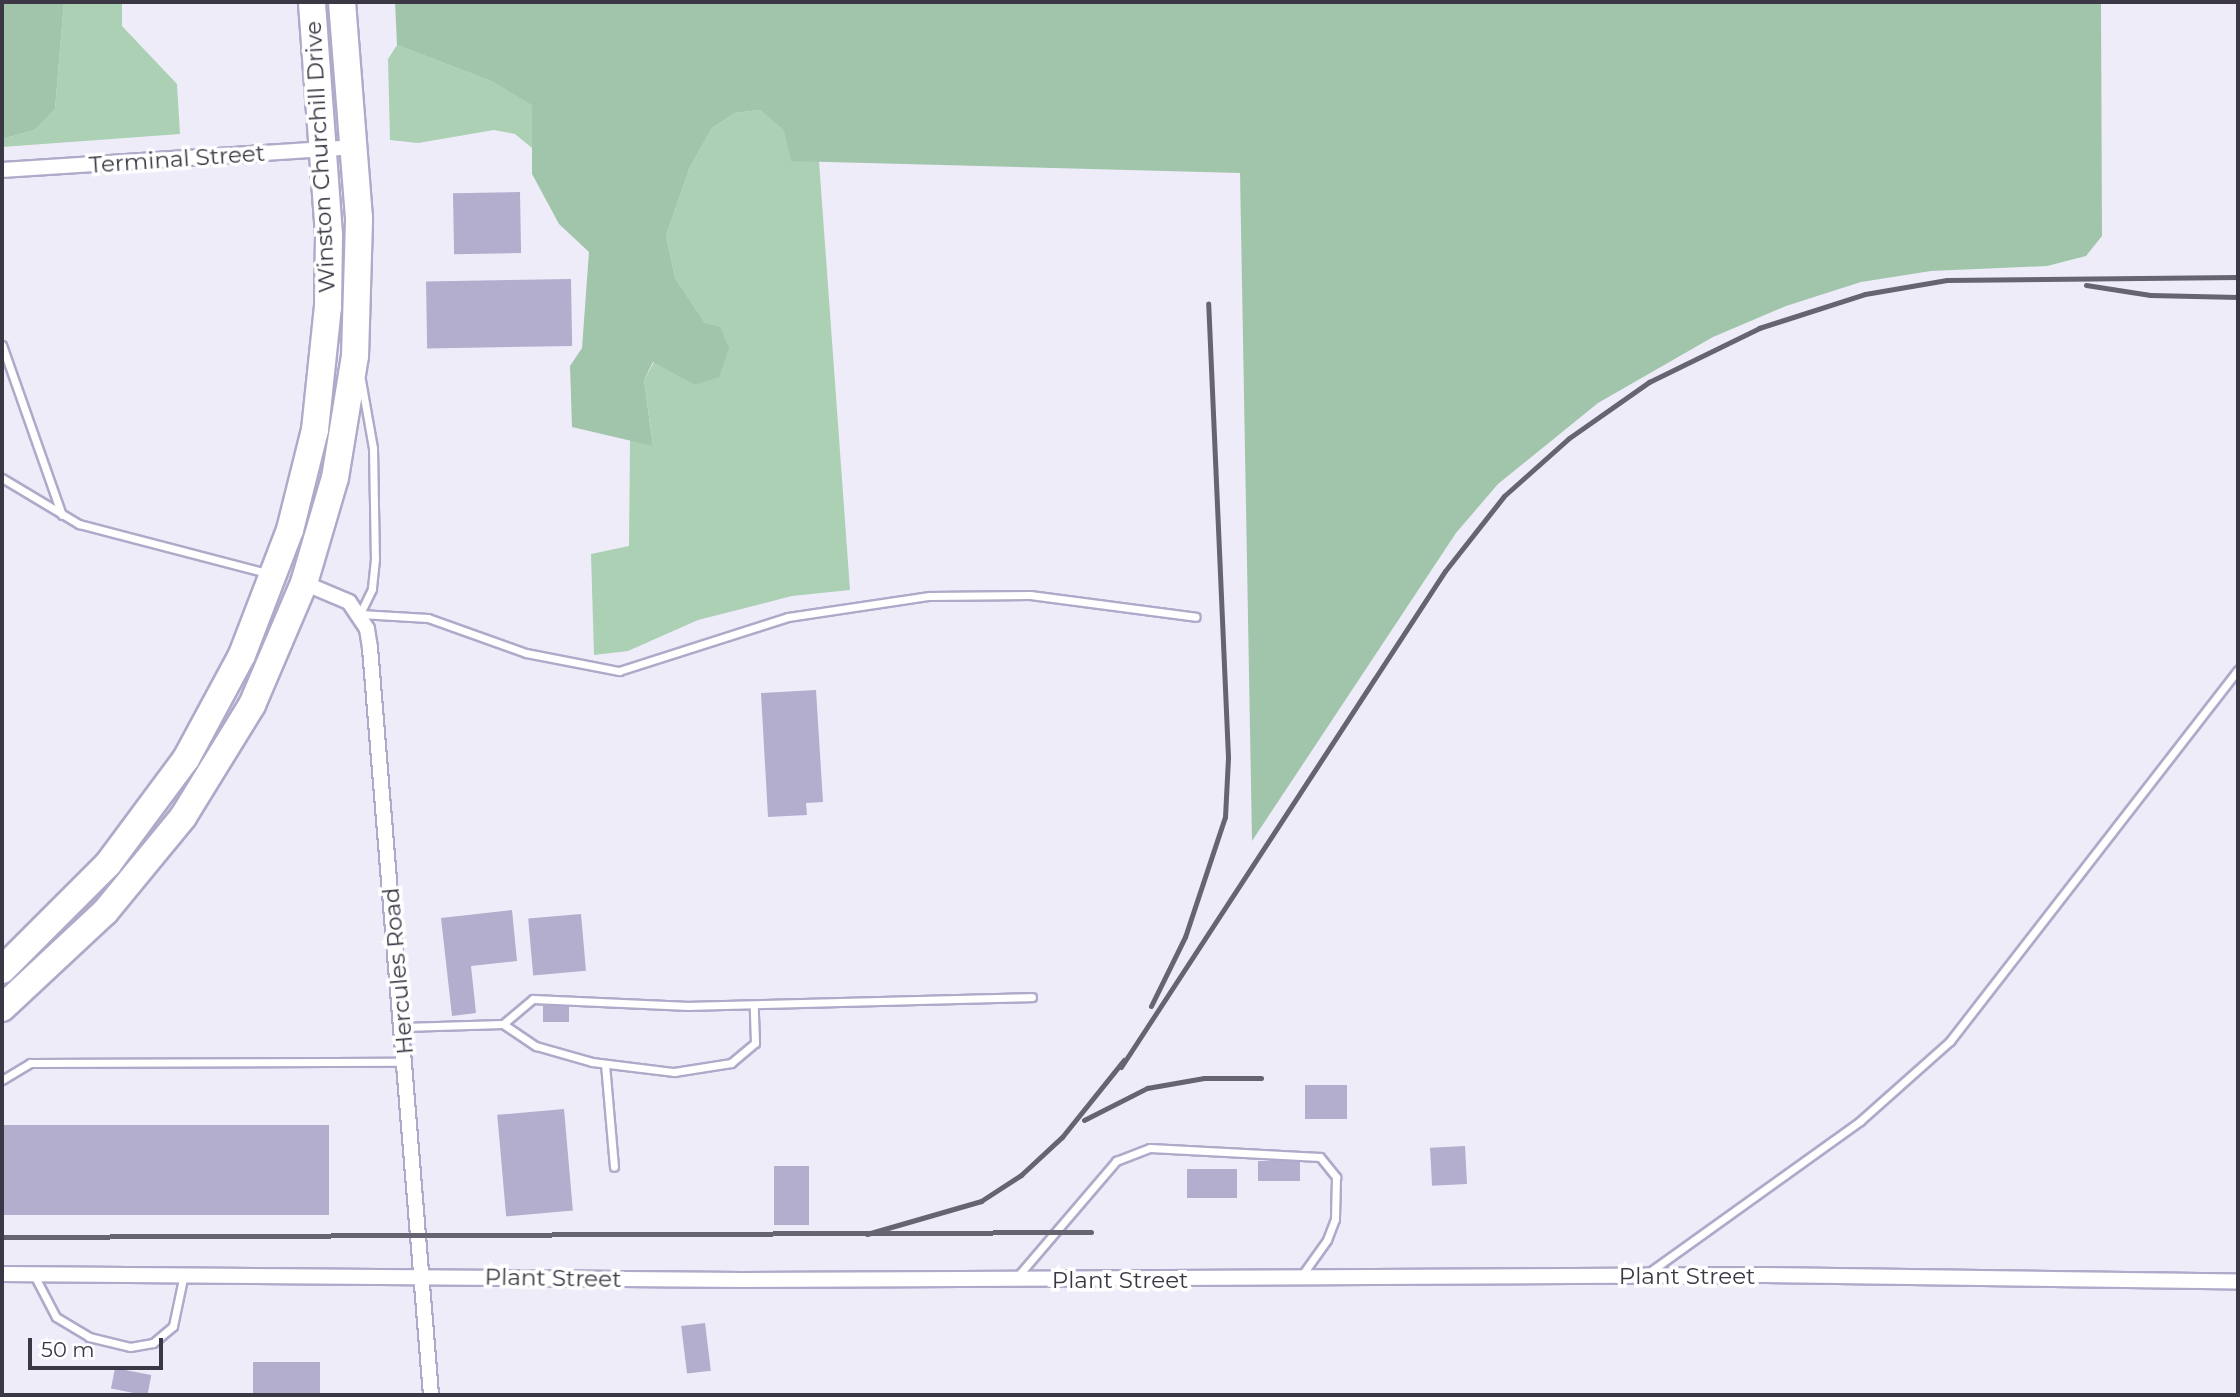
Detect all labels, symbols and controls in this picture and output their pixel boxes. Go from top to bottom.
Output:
street label: Winston Churchill Drive [299,20,341,294]
street label: Terminal Street [88,139,266,179]
street label: Hercules Road [377,886,419,1056]
street label: Plant Street [1619,1262,1755,1290]
street label: Plant Street [484,1263,622,1293]
street label: Plant Street [1052,1266,1188,1294]
scale bar [32,1324,166,1368]
text: 50 m [41,1337,95,1362]

